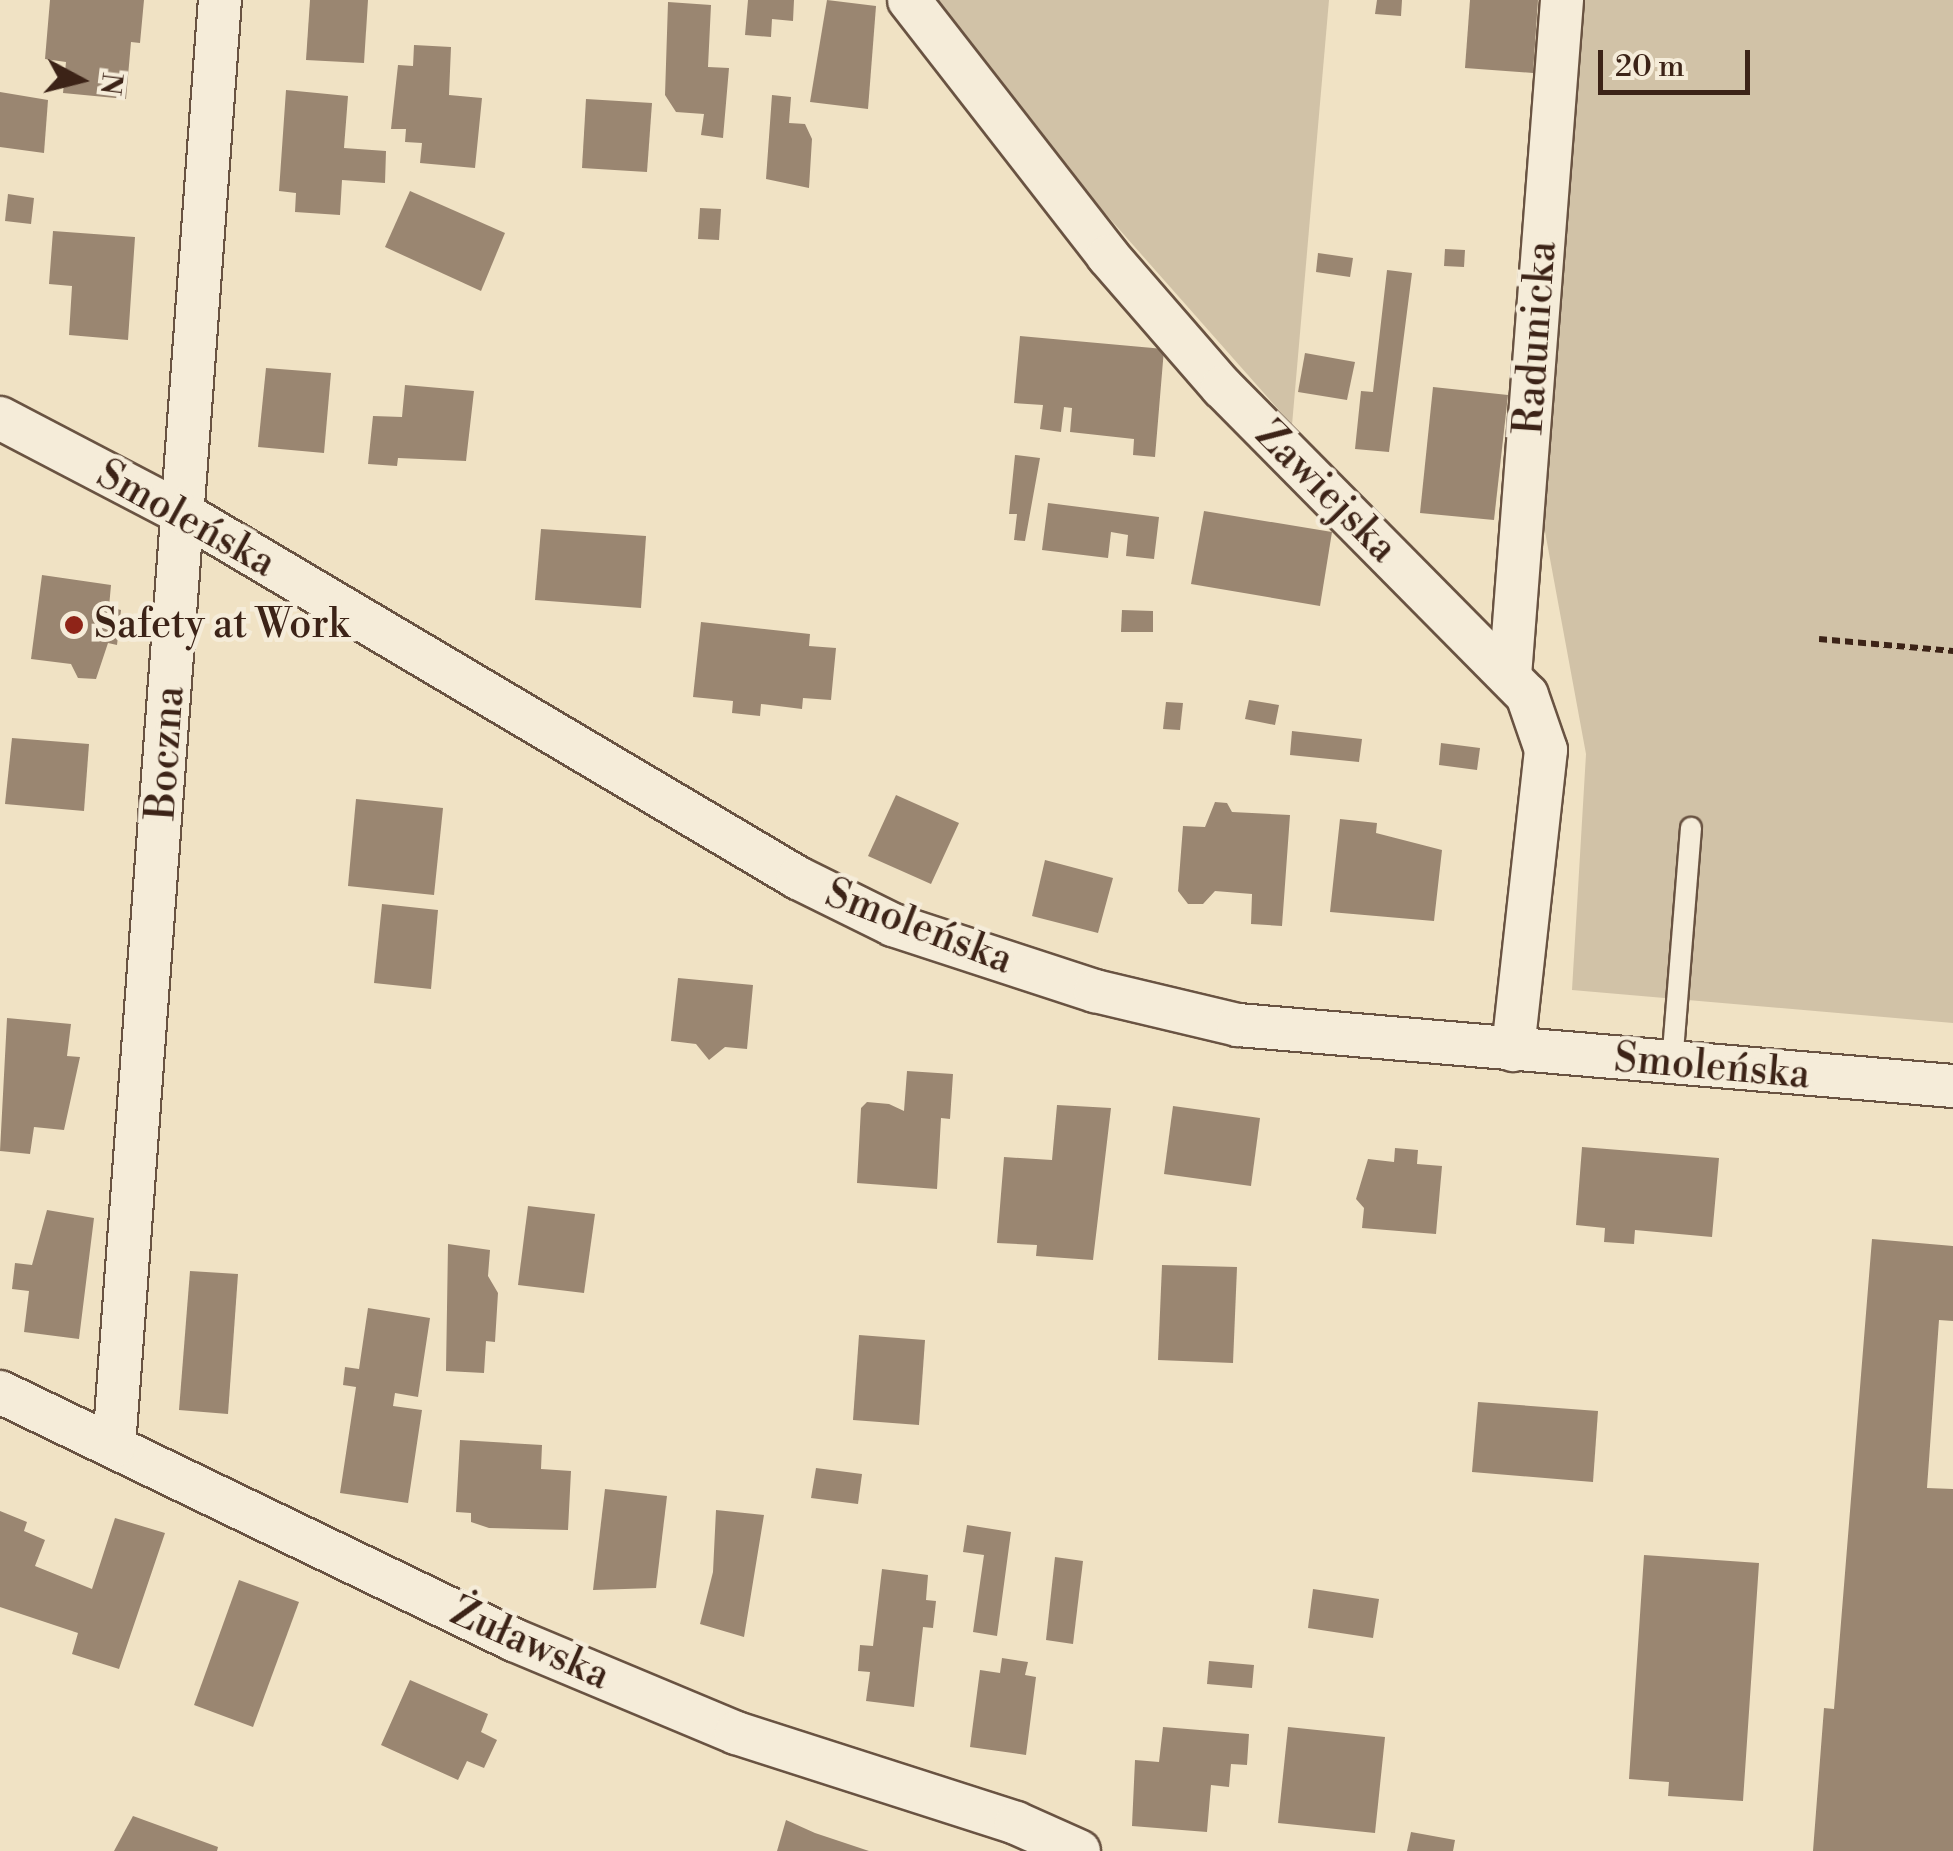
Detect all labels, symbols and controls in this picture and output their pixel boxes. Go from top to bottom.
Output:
north arrow [30,30,130,130]
scale bar [1603,30,1756,92]
text: 20 m [1615,48,1684,86]
text: N [92,71,129,97]
street label: Radunicka [1505,240,1567,436]
street label: Zawiejska [1245,411,1407,573]
street label: Smoleńska [89,450,283,588]
place label: Safety at Work [94,601,349,649]
marker: Safety at Work [63,614,85,636]
street label: Boczna [137,684,195,822]
street label: Smoleńska [819,869,1019,985]
street label: Smoleńska [1612,1035,1812,1099]
street label: Żuławska [443,1588,617,1700]

